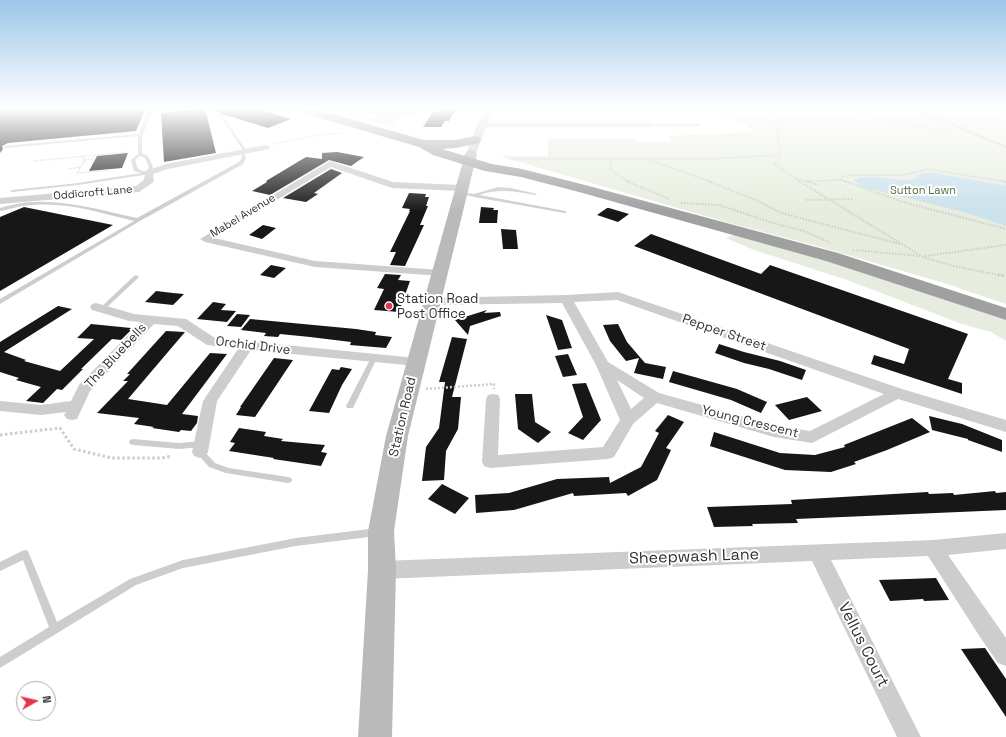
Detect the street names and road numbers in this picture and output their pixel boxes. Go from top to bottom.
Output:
street label: Oddicroft Lane [53,183,133,203]
street label: Mabel Avenue [208,191,278,241]
street label: Pepper Street [680,311,768,355]
street label: The Bluebells [82,320,150,392]
street label: Orchid Drive [215,334,291,358]
street label: Station Road [386,376,420,458]
street label: Young Crescent [700,402,800,442]
street label: Sheepwash Lane [629,545,759,569]
street label: Vellus Court [833,600,893,690]

